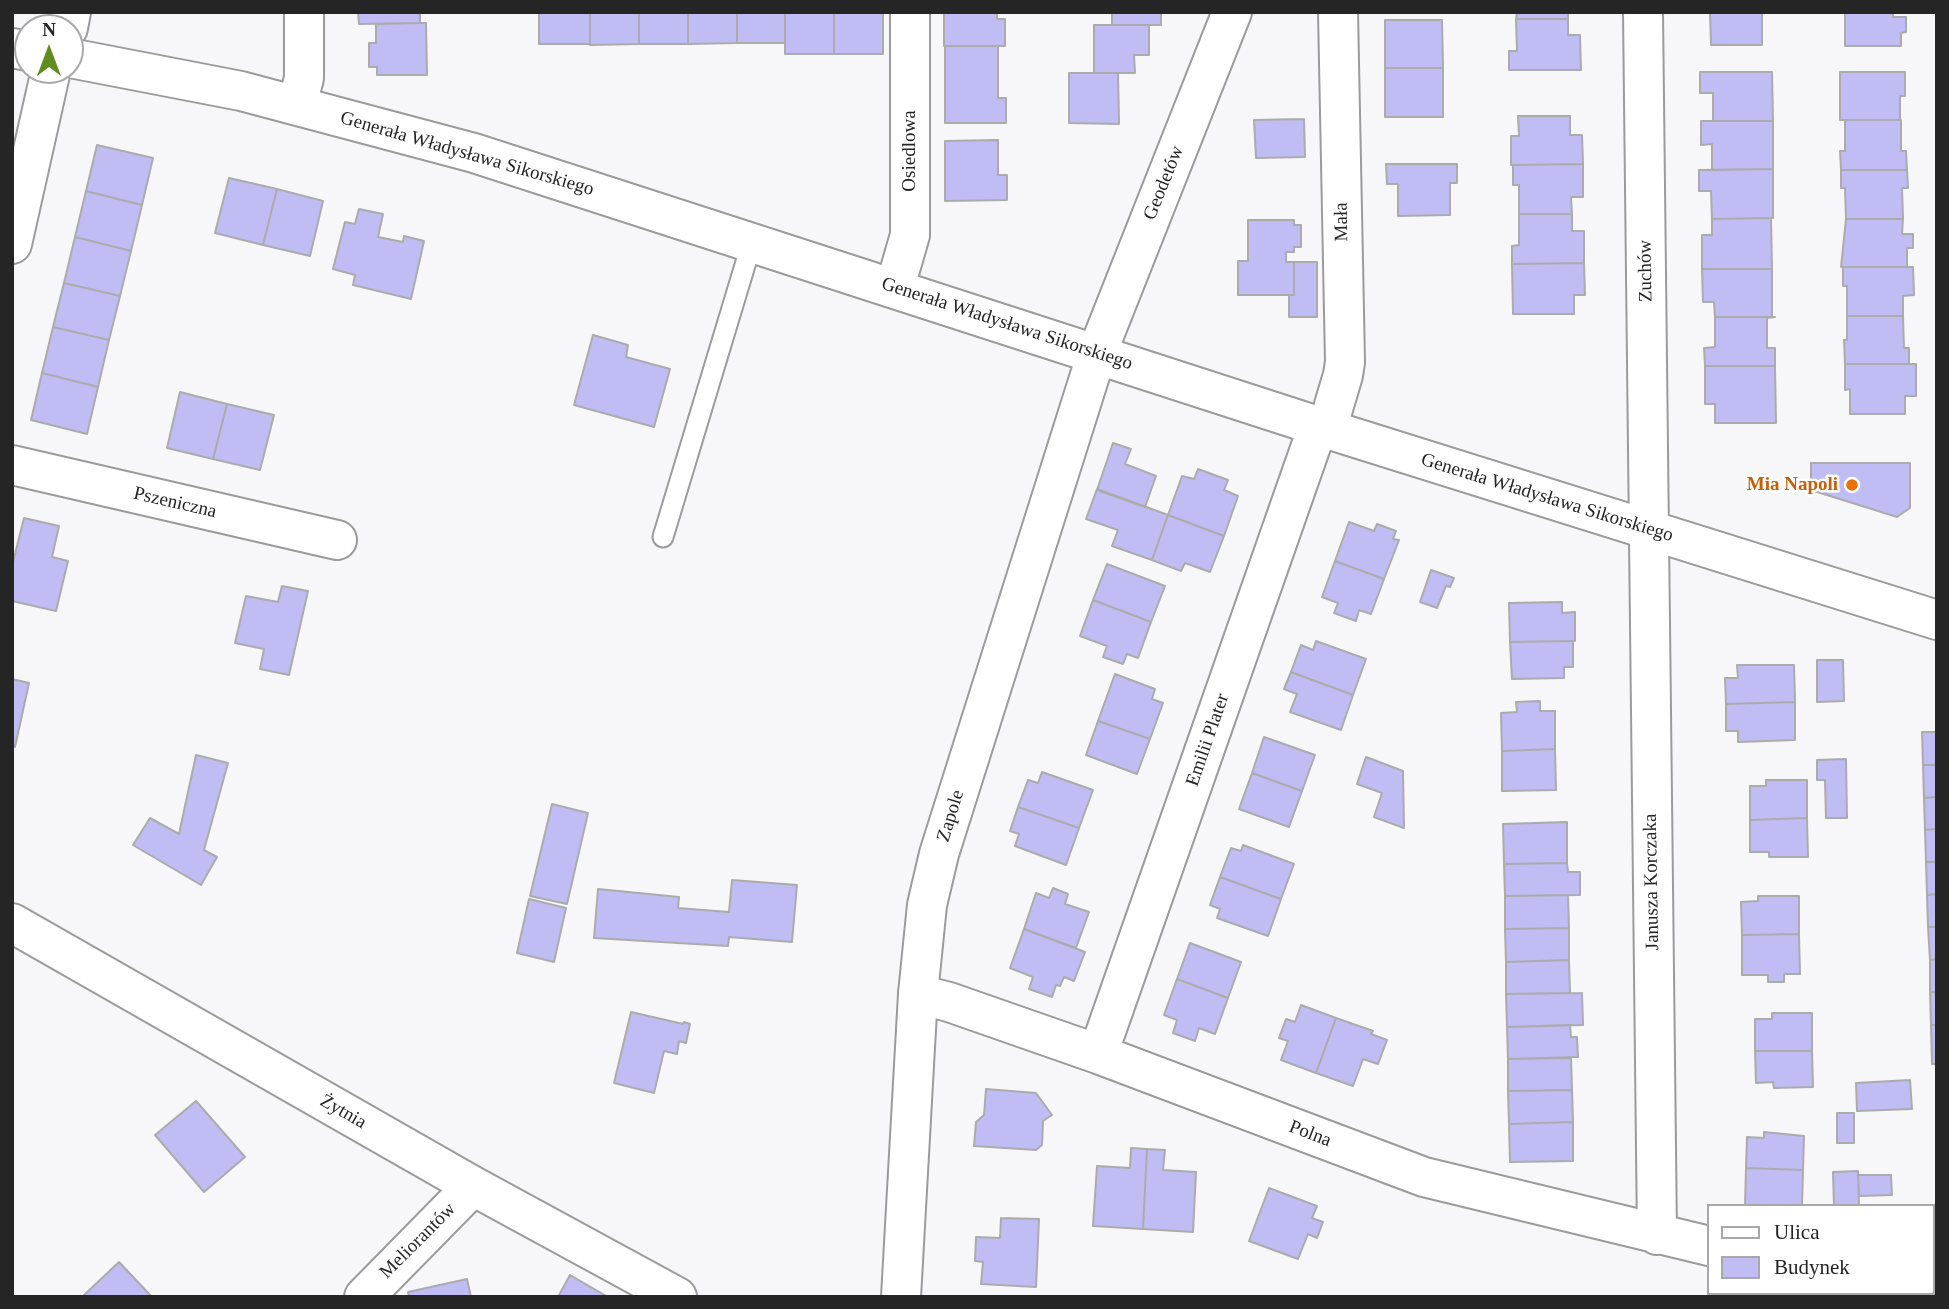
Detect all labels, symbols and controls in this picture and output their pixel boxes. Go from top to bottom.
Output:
north arrow [14,14,84,84]
text: N [42,19,56,40]
street label: Generała Władysława Sikorskiego [338,107,596,201]
street label: Osiedlowa [899,110,921,192]
street label: Geodetów [1139,143,1189,223]
street label: Mała [1330,202,1354,242]
street label: Zuchów [1634,240,1658,302]
street label: Generała Władysława Sikorskiego [879,273,1135,375]
street label: Generała Władysława Sikorskiego [1418,449,1676,547]
place label: Mia Napoli [1747,474,1838,496]
marker: Mia Napoli [1844,477,1860,493]
street label: Pszeniczna [131,482,219,524]
street label: Emilii Plater [1182,691,1234,789]
street label: Zapole [932,787,970,845]
street label: Janusza Korczaka [1639,814,1665,950]
street label: Żytnia [316,1090,370,1134]
street label: Polna [1286,1116,1334,1152]
street label: Meliorantów [375,1198,461,1284]
legend [1708,1204,1935,1295]
text: Ulica [1774,1220,1819,1244]
text: Budynek [1774,1255,1850,1279]

